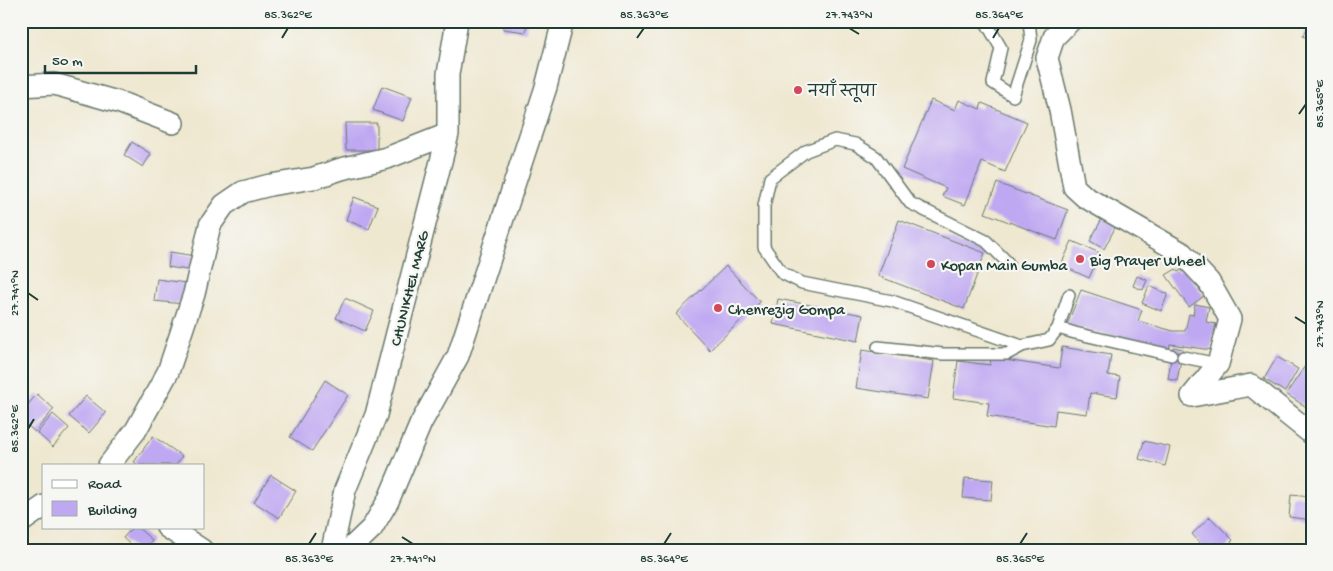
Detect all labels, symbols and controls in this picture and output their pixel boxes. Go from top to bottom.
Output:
text: 85.362°E [264,9,312,23]
text: 85.363°E [620,9,669,23]
text: 27.743°N [825,9,873,23]
text: 85.364°E [975,9,1023,23]
scale bar [45,42,196,74]
text: 50 m [52,53,83,71]
place label: नयाँ स्तूपा [807,78,878,103]
text: 85.365°E [1314,79,1328,128]
marker: नयाँ स्तूपा [792,84,804,96]
street label: CHUNIKHEL MARG [388,228,435,348]
marker: Big Prayer Wheel [1074,253,1086,265]
place label: Big Prayer Wheel [1089,253,1206,272]
marker: Kopan Main Gumba [925,258,937,270]
place label: Kopan Main Gumba [941,258,1069,277]
text: 27.741°N [9,270,23,316]
text: 27.743°N [1314,300,1328,348]
marker: Chenrezig Gompa [712,302,724,314]
place label: Chenrezig Gompa [728,302,846,321]
text: 85.362°E [9,405,23,453]
legend [42,464,205,528]
text: Road [88,476,122,494]
text: Building [87,502,137,520]
text: 85.363°E [285,553,334,567]
text: 27.741°N [390,553,436,567]
text: 85.364°E [640,553,688,567]
text: 85.365°E [996,553,1045,567]

